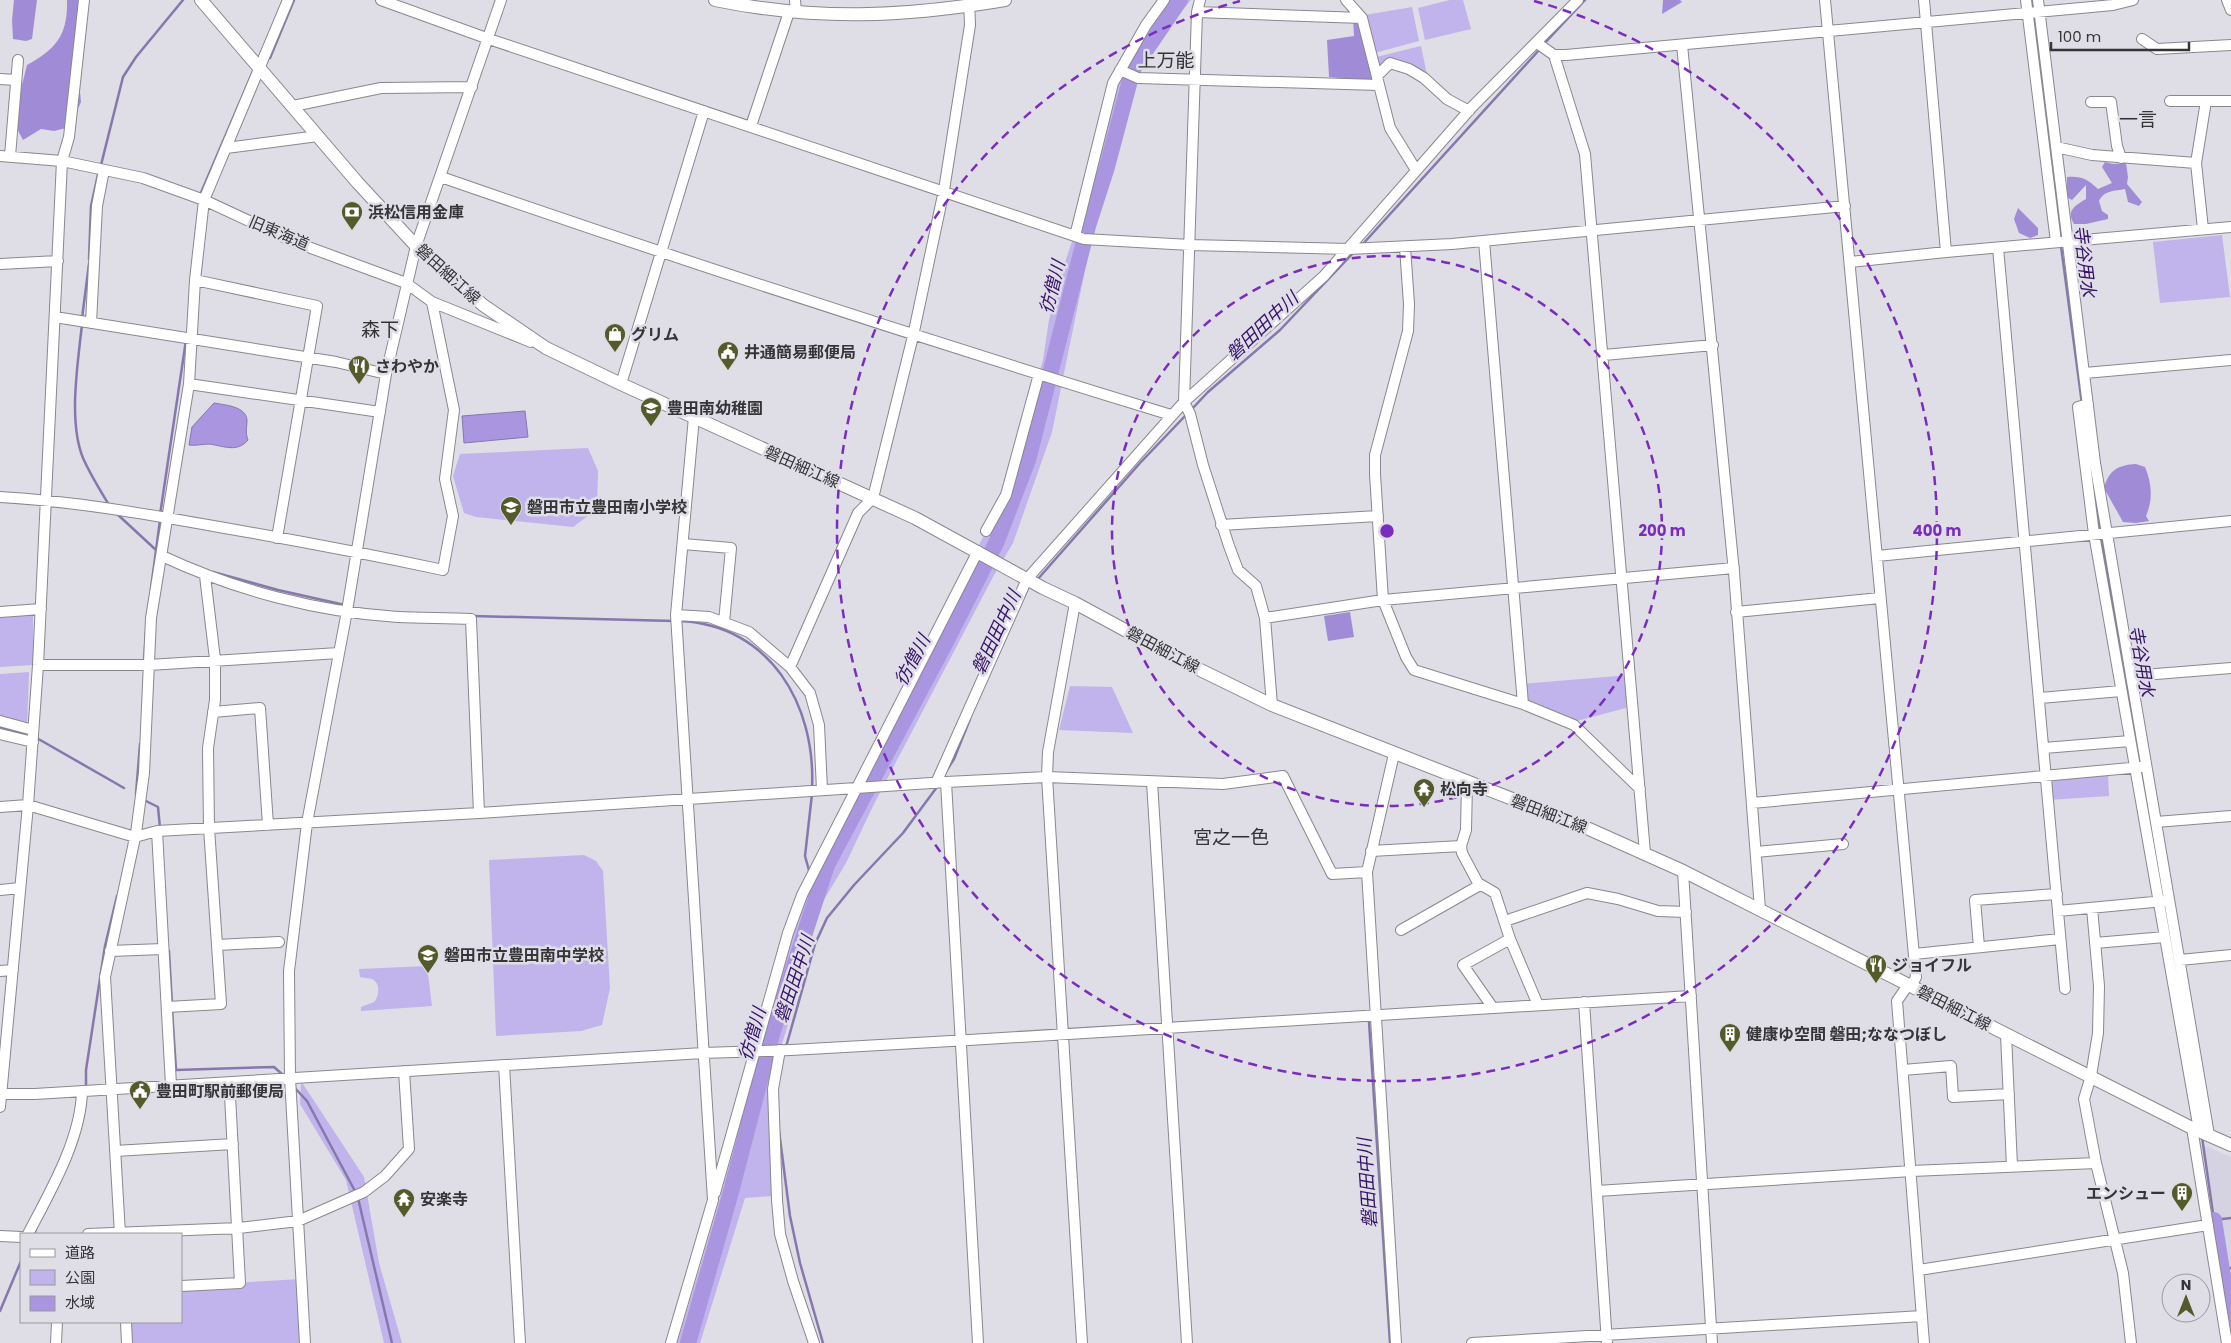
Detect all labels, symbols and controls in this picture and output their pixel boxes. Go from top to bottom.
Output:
scale bar [2051,20,2188,52]
text: 100 m [2058,26,2101,47]
district label: 上万能 [1137,47,1195,74]
district label: 一言 [2119,106,2157,133]
bank icon: 浜松信用金庫 [340,200,364,231]
place label: 浜松信用金庫 [368,201,464,224]
street label: 旧東海道 [245,210,313,256]
water label: 寺谷用水 [2068,224,2102,300]
street label: 磐田細江線 [411,239,485,309]
water label: 彷僧川 [1033,256,1071,316]
water label: 磐田田中川 [1221,285,1305,366]
district label: 森下 [361,316,399,343]
shop icon: グリム [603,322,627,353]
place label: グリム [631,323,679,346]
public building icon: 井通簡易郵便局 [716,340,740,371]
place label: 井通簡易郵便局 [744,341,856,364]
restaurant icon: さわやか [347,354,371,385]
place label: さわやか [375,355,439,378]
school or university icon: 豊田南幼稚園 [639,396,663,427]
place label: 豊田南幼稚園 [667,397,763,420]
street label: 磐田細江線 [761,440,843,494]
school or university icon: 磐田市立豊田南小学校 [499,495,523,526]
place label: 磐田市立豊田南小学校 [527,496,687,519]
text: 200 m [1638,520,1686,541]
text: 400 m [1913,520,1962,541]
centre of rings [1378,522,1396,540]
water label: 磐田田中川 [966,584,1027,678]
street label: 磐田細江線 [1122,621,1204,679]
water label: 寺谷用水 [2123,623,2161,701]
water label: 彷僧川 [888,629,937,690]
temple icon: 松向寺 [1412,777,1436,808]
place label: 松向寺 [1440,778,1488,801]
street label: 磐田細江線 [1508,789,1590,839]
district label: 宮之一色 [1193,824,1269,851]
water label: 磐田田中川 [768,930,820,1026]
school or university icon: 磐田市立豊田南中学校 [416,943,440,974]
place label: 磐田市立豊田南中学校 [444,944,604,967]
restaurant icon: ジョイフル [1864,953,1888,984]
place label: ジョイフル [1892,954,1972,977]
street label: 磐田細江線 [1913,980,1995,1036]
water label: 彷僧川 [733,1003,772,1063]
building icon: 健康ゆ空間 磐田;ななつぼし [1718,1022,1742,1053]
place label: 健康ゆ空間 磐田;ななつぼし [1746,1023,1947,1046]
public building icon: 豊田町駅前郵便局 [128,1079,152,1110]
place label: 豊田町駅前郵便局 [156,1080,284,1103]
water label: 磐田田中川 [1351,1135,1383,1229]
building icon: エンシュー [2170,1181,2194,1212]
place label: エンシュー [2086,1182,2166,1205]
temple icon: 安楽寺 [392,1187,416,1218]
place label: 安楽寺 [420,1188,468,1211]
legend [20,1233,182,1323]
text: 道路 [65,1242,95,1263]
text: 公園 [65,1267,95,1288]
north arrow [2161,1273,2211,1323]
text: N [2181,1275,2191,1295]
text: 水域 [65,1292,95,1313]

